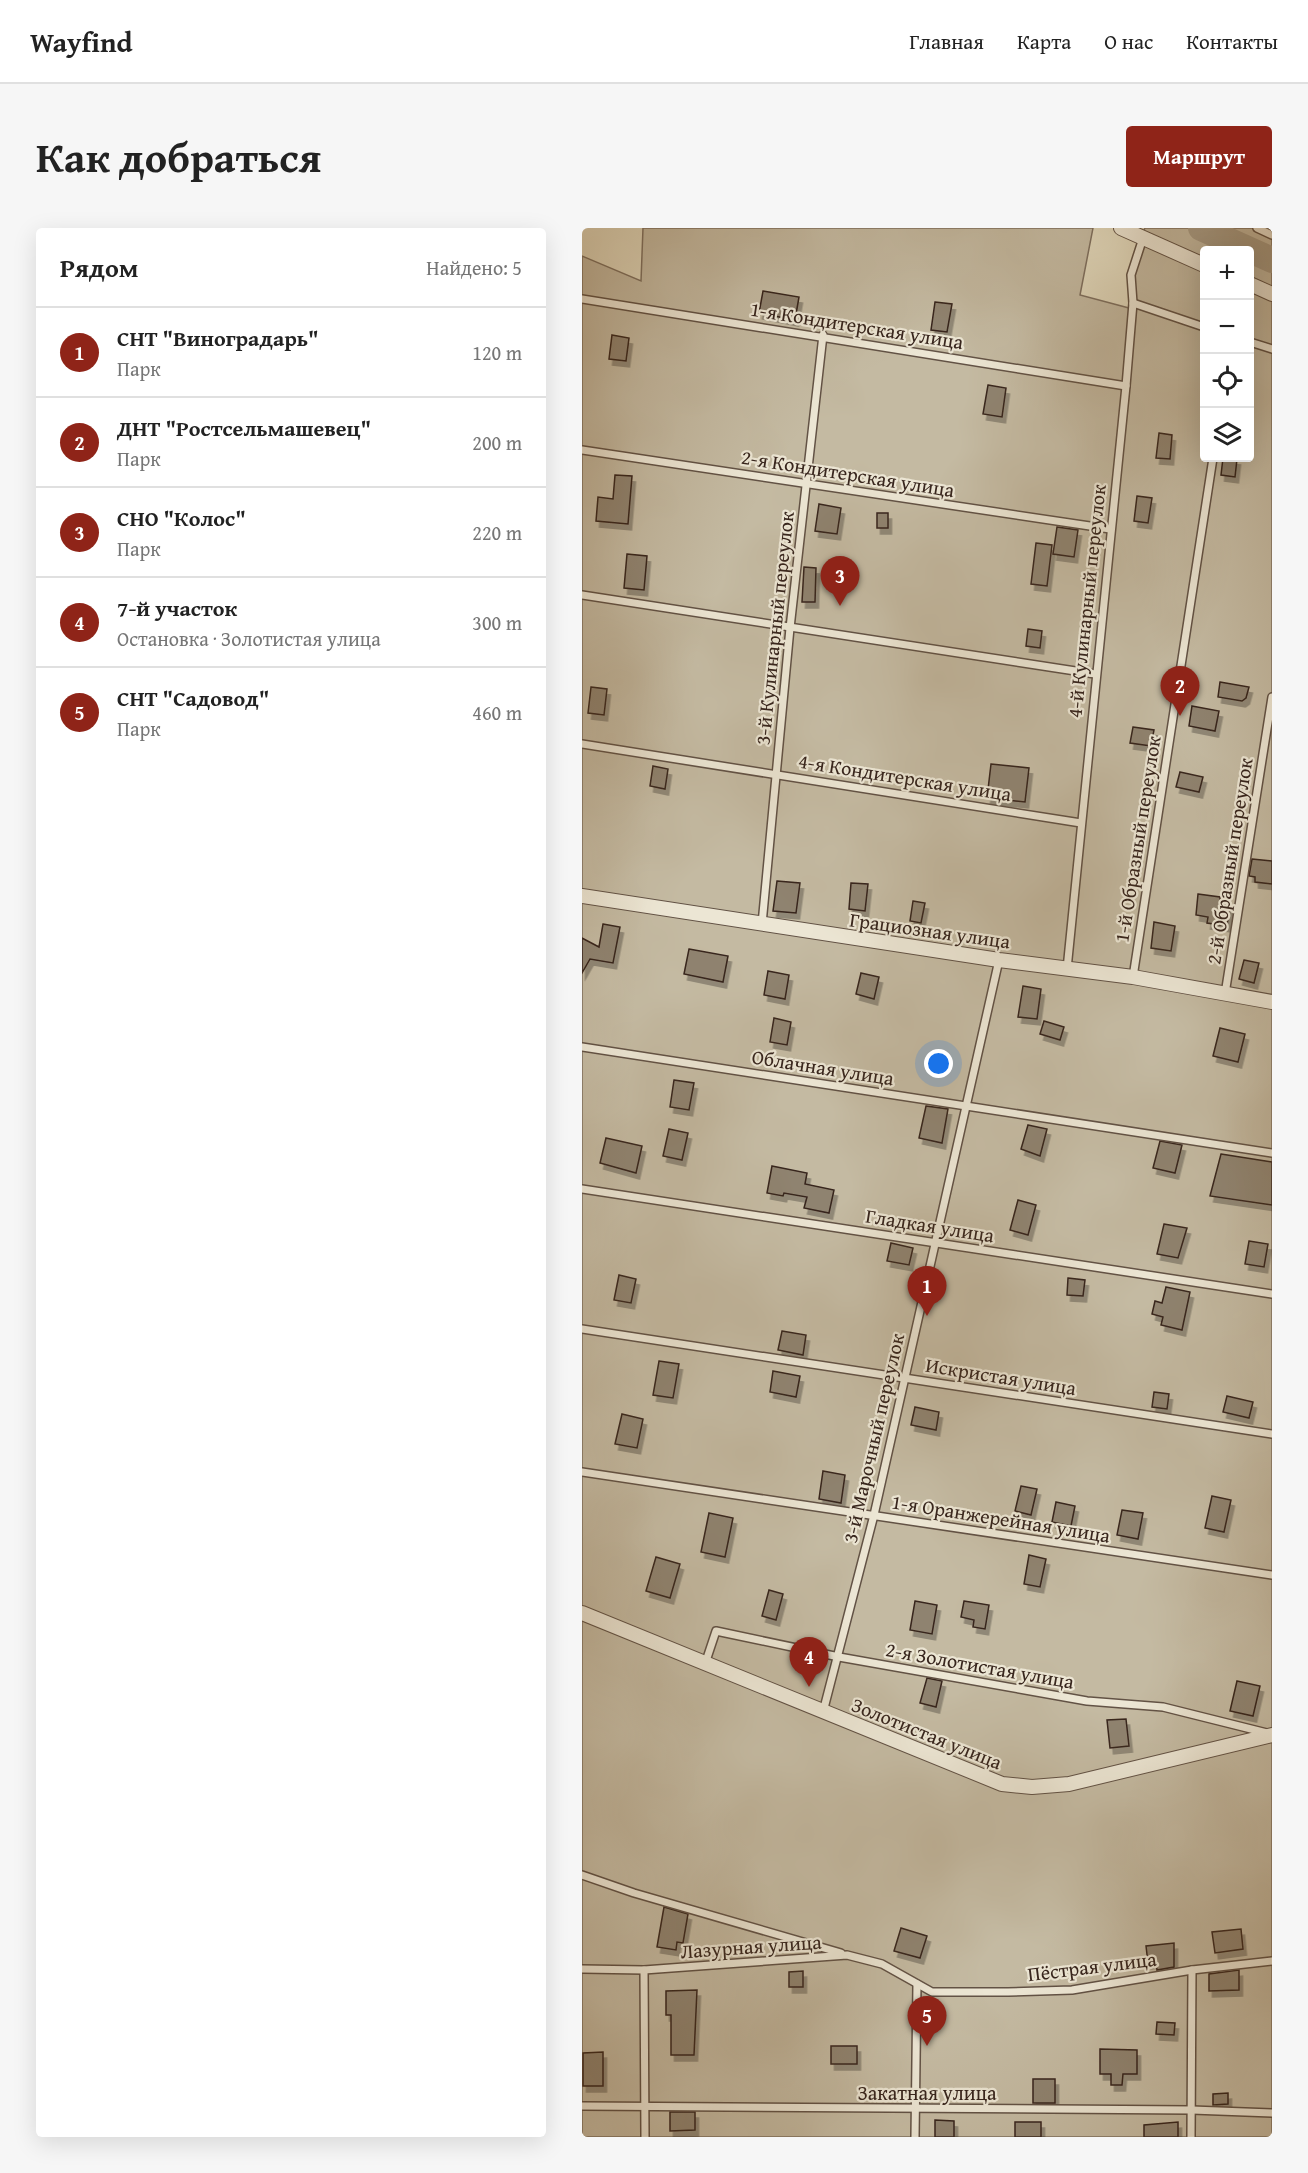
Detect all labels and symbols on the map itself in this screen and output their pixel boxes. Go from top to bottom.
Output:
street label: 1-я Кондитерская улица [749,294,966,356]
street label: 2-я Кондитерская улица [740,442,957,504]
street label: 4-й Кулинарный переулок [1059,482,1113,719]
street label: 3-й Кулинарный переулок [747,509,801,746]
pin: 3 [820,556,860,606]
pin: 2 [1160,666,1200,716]
street label: 1-й Образный переулок [1106,733,1168,944]
street label: 4-я Кондитерская улица [797,746,1014,808]
street label: 2-й Образный переулок [1198,755,1260,966]
street label: Грациозная улица [848,904,1013,956]
street label: Облачная улица [750,1041,896,1093]
your location [924,1049,953,1078]
street label: Гладкая улица [864,1201,997,1250]
pin: 1 [908,1266,946,1316]
street label: 3-й Марочный переулок [835,1330,911,1546]
street label: Искристая улица [924,1350,1079,1402]
street label: 1-я Оранжерейная улица [890,1486,1113,1550]
street label: 2-я Золотистая улица [883,1634,1077,1696]
pin: 4 [790,1638,828,1687]
street label: Золотистая улица [847,1690,1007,1777]
street label: Лазурная улица [679,1927,823,1965]
street label: Пёстрая улица [1026,1944,1159,1988]
pin: 5 [908,1996,946,2046]
street label: Закатная улица [857,2078,997,2107]

